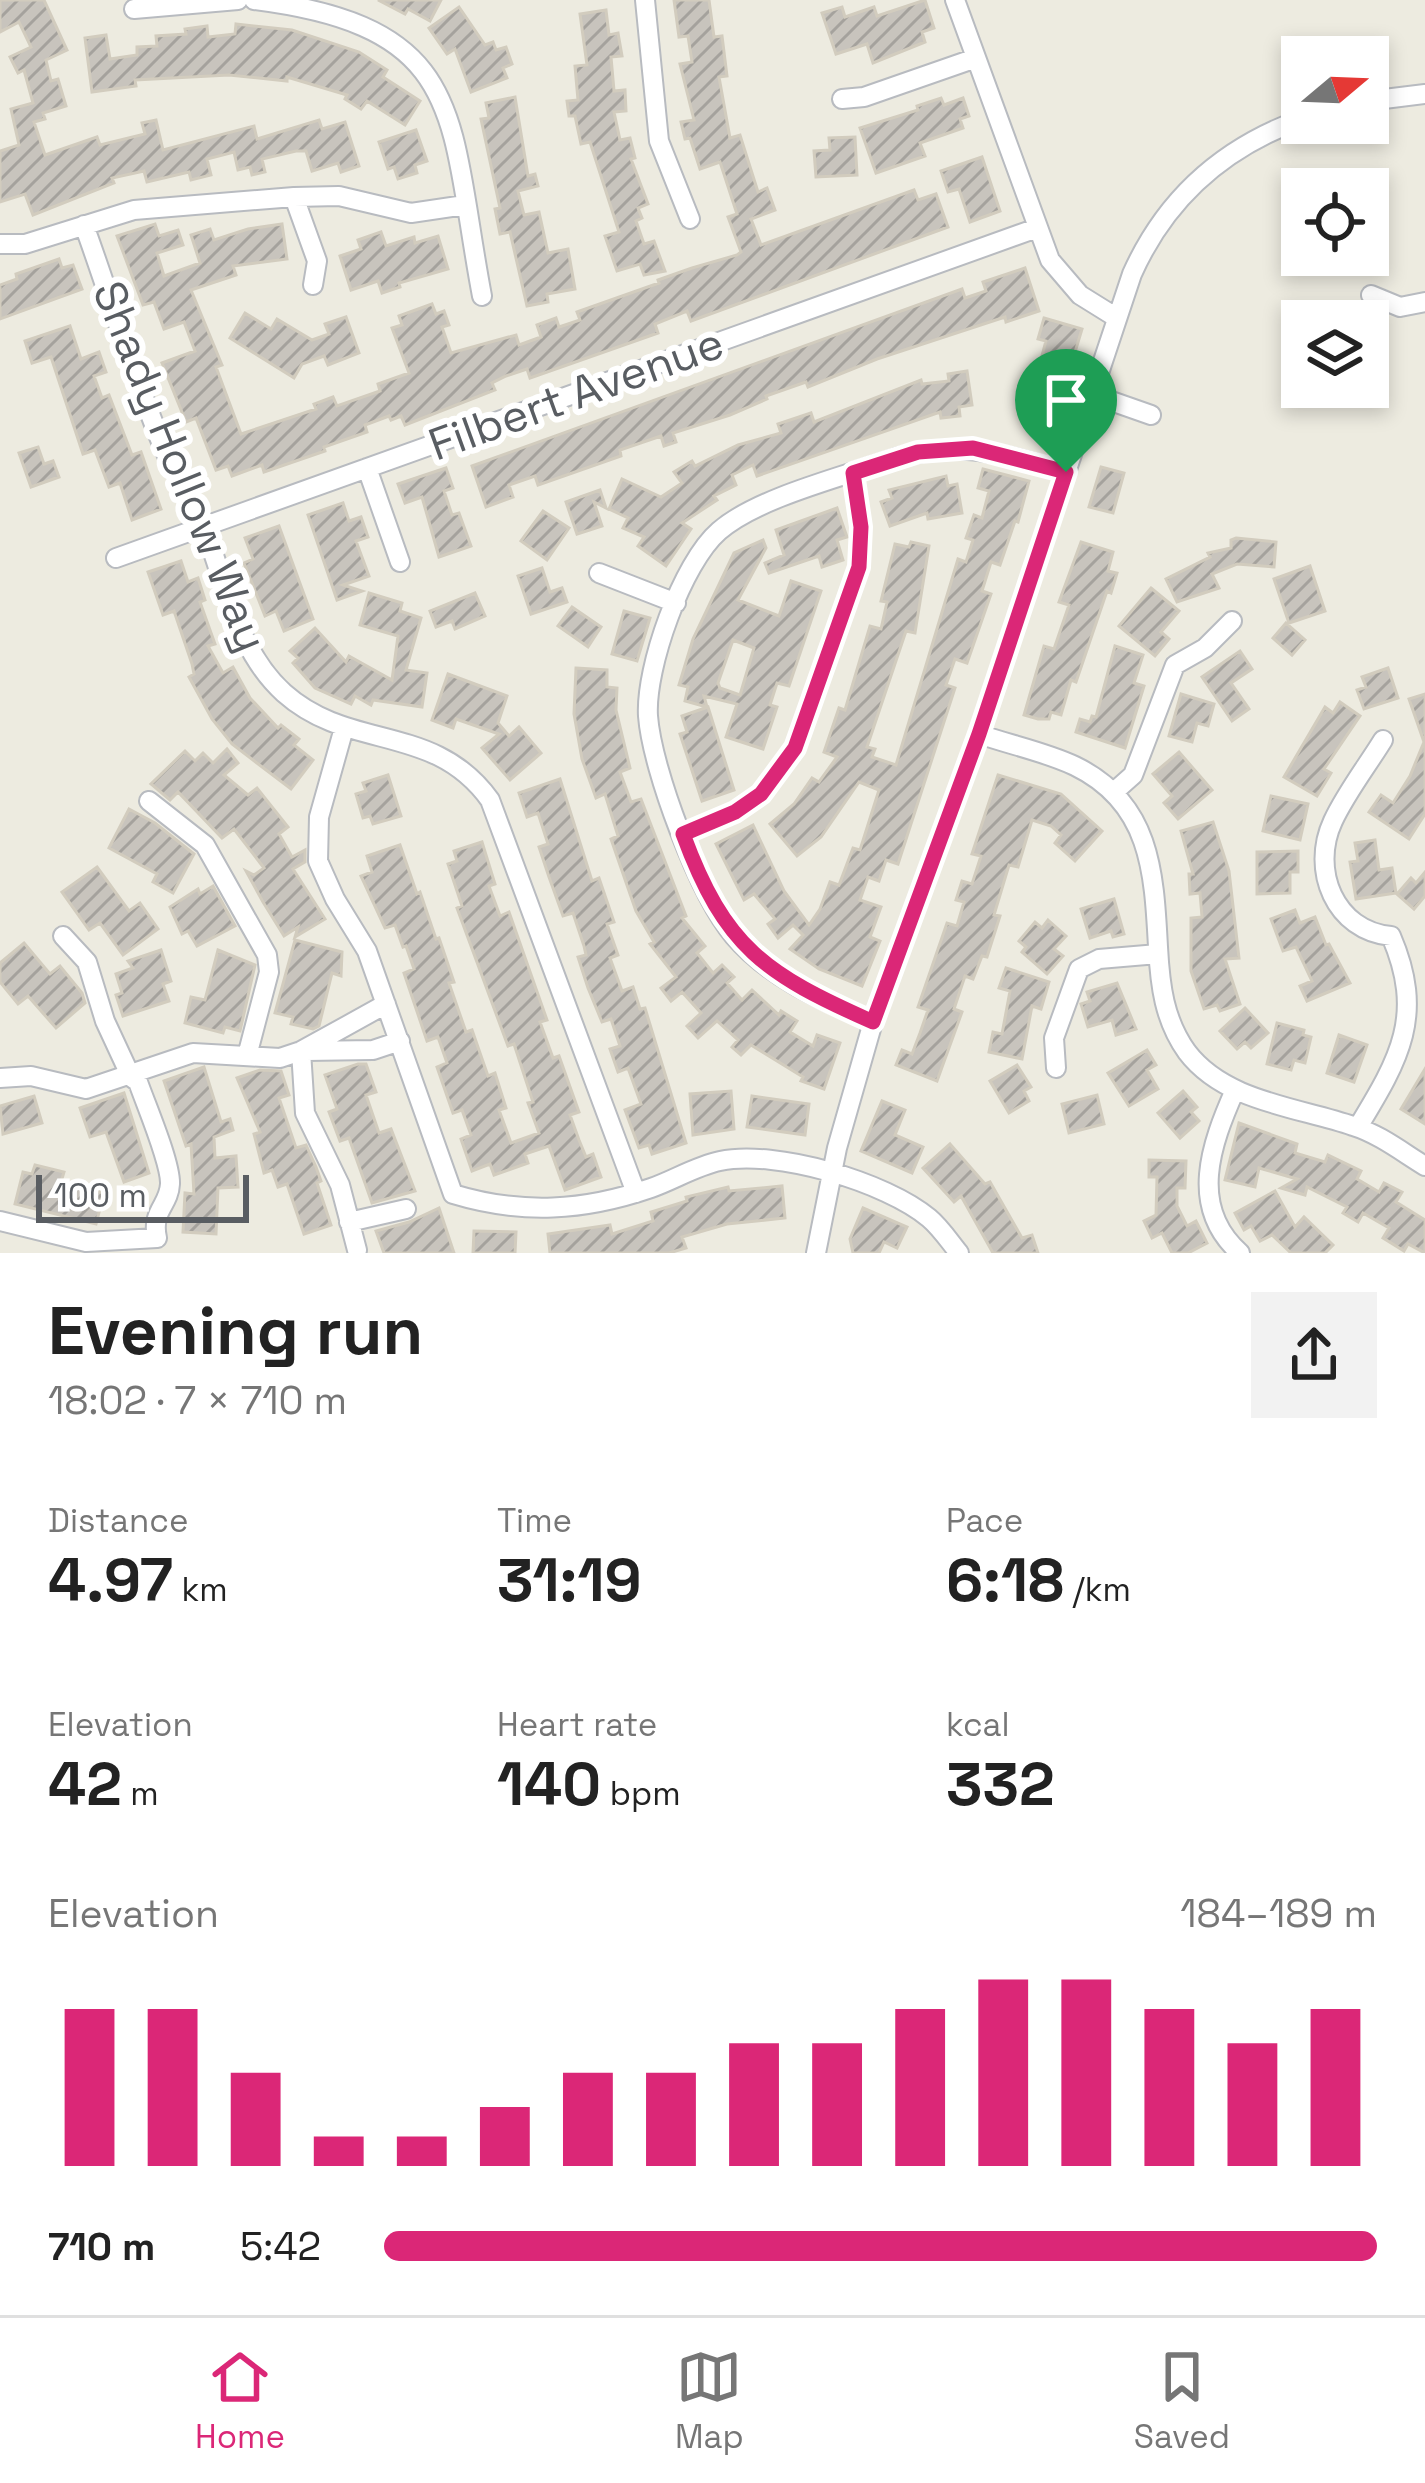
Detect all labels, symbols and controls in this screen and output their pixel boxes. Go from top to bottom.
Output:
north arrow [1281,36,1389,144]
map controls [1281,36,1389,408]
button: locate [1281,168,1389,276]
street label: Shady Hollow Way [80,273,281,660]
button: layers [1281,300,1389,408]
street label: Filbert Avenue [421,314,731,473]
pin [1015,349,1117,472]
icon: arrive [1033,367,1099,433]
scale bar [36,1169,249,1222]
text: 100 m [54,1175,147,1217]
text: Evening run [48,1289,423,1373]
button: share [1251,1292,1377,1418]
text: 18:02 · 7 × 710 m [48,1376,347,1425]
text: Distance [48,1500,189,1542]
text: Time [497,1500,572,1542]
text: Pace [946,1500,1023,1542]
text: 4.97 [48,1542,173,1619]
text: 31:19 [497,1542,642,1619]
text: 6:18 [946,1542,1064,1619]
text: km [173,1569,228,1611]
text: /km [1064,1569,1131,1611]
text: Elevation [48,1704,193,1746]
text: Heart rate [497,1704,657,1746]
text: kcal [946,1704,1010,1746]
text: 42 [48,1746,122,1823]
text: 140 [497,1746,601,1823]
text: 332 [946,1746,1055,1823]
text: m [122,1773,159,1815]
text: bpm [601,1773,681,1815]
text: Elevation [48,1889,219,1938]
text: 184–189 m [1180,1889,1377,1938]
text: 710 m [48,2222,155,2271]
text: 5:42 [240,2222,321,2271]
tab: Home [195,2344,285,2458]
tab: Map [675,2344,744,2458]
tab: Saved [1134,2344,1230,2458]

